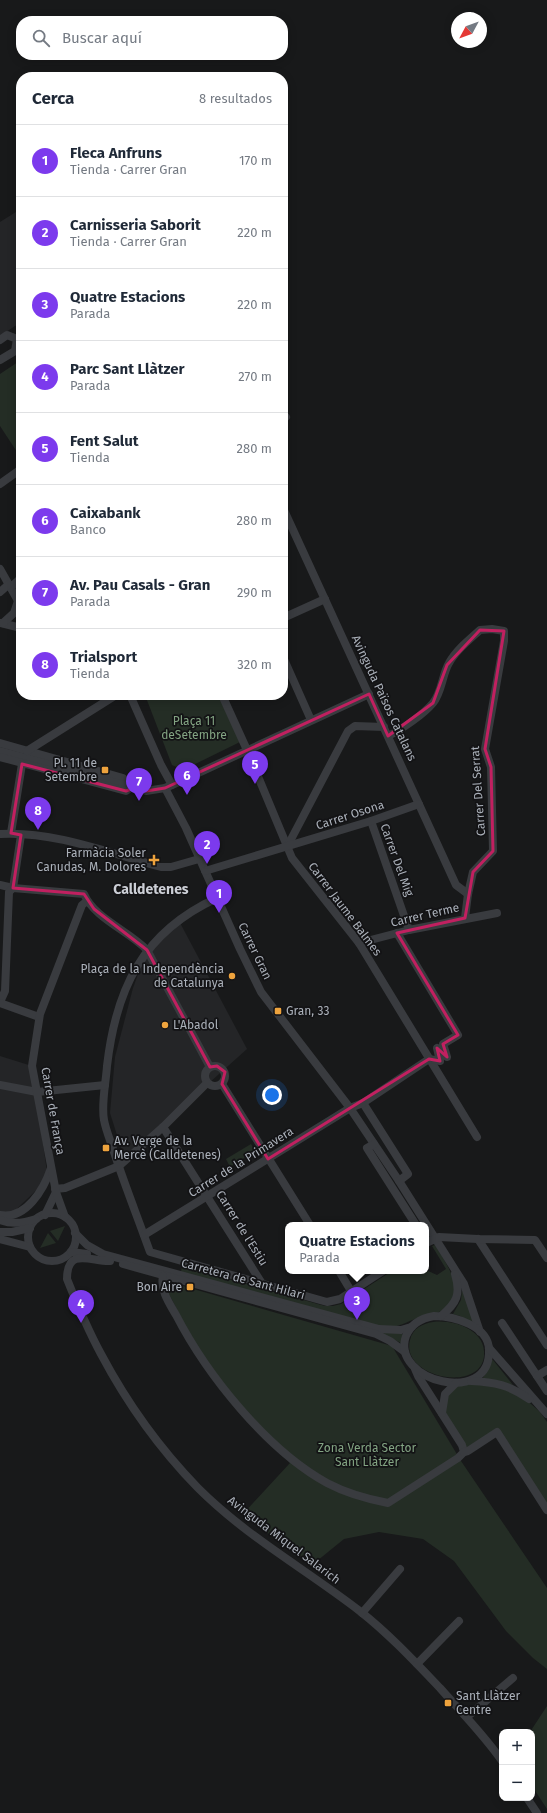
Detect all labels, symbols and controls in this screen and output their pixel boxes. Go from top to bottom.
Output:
north arrow [451,12,487,48]
search box [16,16,288,60]
icon: search [30,27,52,49]
text: Buscar aquí [62,29,142,47]
text: Cerca [32,88,74,109]
text: 8 resultados [199,91,272,106]
text: Fleca Anfruns [70,144,162,162]
text: 1 [42,153,48,168]
text: 170 m [239,153,272,168]
text: Tienda · Carrer Gran [70,162,187,177]
text: Carnisseria Saborit [70,216,201,234]
text: 2 [42,225,48,240]
text: 220 m [237,225,272,240]
text: Tienda · Carrer Gran [70,234,187,249]
text: Quatre Estacions [70,288,185,306]
text: 3 [42,297,48,312]
text: 220 m [237,297,272,312]
text: Parada [70,306,110,321]
text: Parc Sant Llàtzer [70,360,185,378]
text: 4 [41,369,49,384]
text: 270 m [238,369,272,384]
text: Parada [70,378,110,393]
text: Fent Salut [70,432,139,450]
text: 5 [42,441,48,456]
text: 280 m [237,441,272,456]
text: Tienda [70,450,110,465]
text: Caixabank [70,504,141,522]
text: 6 [41,513,49,528]
text: 280 m [237,513,272,528]
text: Banco [70,522,106,537]
text: Av. Pau Casals - Gran [70,576,210,594]
text: 7 [42,585,48,600]
text: 290 m [237,585,272,600]
text: Parada [70,594,110,609]
street label: Avinguda Països Catalans [349,633,420,763]
text: Trialsport [70,648,137,666]
text: 8 [41,657,49,672]
text: 320 m [237,657,272,672]
text: Tienda [70,666,110,681]
park label: Plaça 11 deSetembre [161,714,227,742]
street label: Carrer Del Serrat [468,745,488,836]
pin: 5 [242,751,268,784]
place label: Pl. 11 de Setembre [45,756,97,784]
pin: 6 [174,762,200,795]
marker: Pl. 11 de Setembre [100,765,110,775]
pin: 7 [126,768,152,801]
pin: 8 [25,797,51,830]
street label: Carrer Osona [314,797,386,833]
street label: Carrer Del Mig [377,822,417,899]
pin: 2 [194,831,220,864]
place label: Farmàcia Soler Canudas, M. Dolores [37,846,146,874]
marker: Farmàcia Soler Canudas, M. Dolores [149,855,159,865]
street label: Carrer Jaume Balmes [305,860,385,959]
pin: 1 [206,880,232,913]
district label: Calldetenes [113,881,189,898]
street label: Carrer Terme [389,900,461,930]
street label: Carrer Gran [235,920,275,982]
place label: Plaça de la Independència de Catalunya [80,962,224,990]
marker: Plaça de la Independència de Catalunya [227,971,237,981]
place label: Gran, 33 [286,1004,329,1018]
marker: Gran, 33 [273,1006,283,1016]
place label: L'Abadol [173,1018,219,1032]
marker: L'Abadol [160,1020,170,1030]
street label: Carrer de França [38,1066,68,1156]
your location [262,1085,282,1105]
street label: Carrer de la Primavera [186,1124,296,1200]
place label: Av. Verge de la Mercè (Calldetenes) [114,1134,221,1162]
marker: Av. Verge de la Mercè (Calldetenes) [101,1143,111,1153]
street label: Carrer de l'Estiu [213,1188,271,1268]
popup [285,1222,429,1274]
text: Quatre Estacions [299,1232,415,1250]
text: Parada [299,1250,340,1265]
street label: Carretera de Sant Hilari [180,1256,306,1302]
place label: Bon Aire [136,1280,182,1294]
marker: Bon Aire [185,1282,195,1292]
pin: 3 [344,1287,370,1320]
pin: 4 [68,1290,94,1323]
park label: Zona Verda Sector Sant Llàtzer [318,1441,417,1469]
street label: Avinguda Miquel Salarich [225,1493,343,1587]
place label: Sant Llàtzer Centre [456,1689,520,1717]
marker: Sant Llàtzer Centre [443,1698,453,1708]
map controls [499,1729,535,1801]
button: + [499,1729,535,1765]
button: − [499,1765,535,1801]

